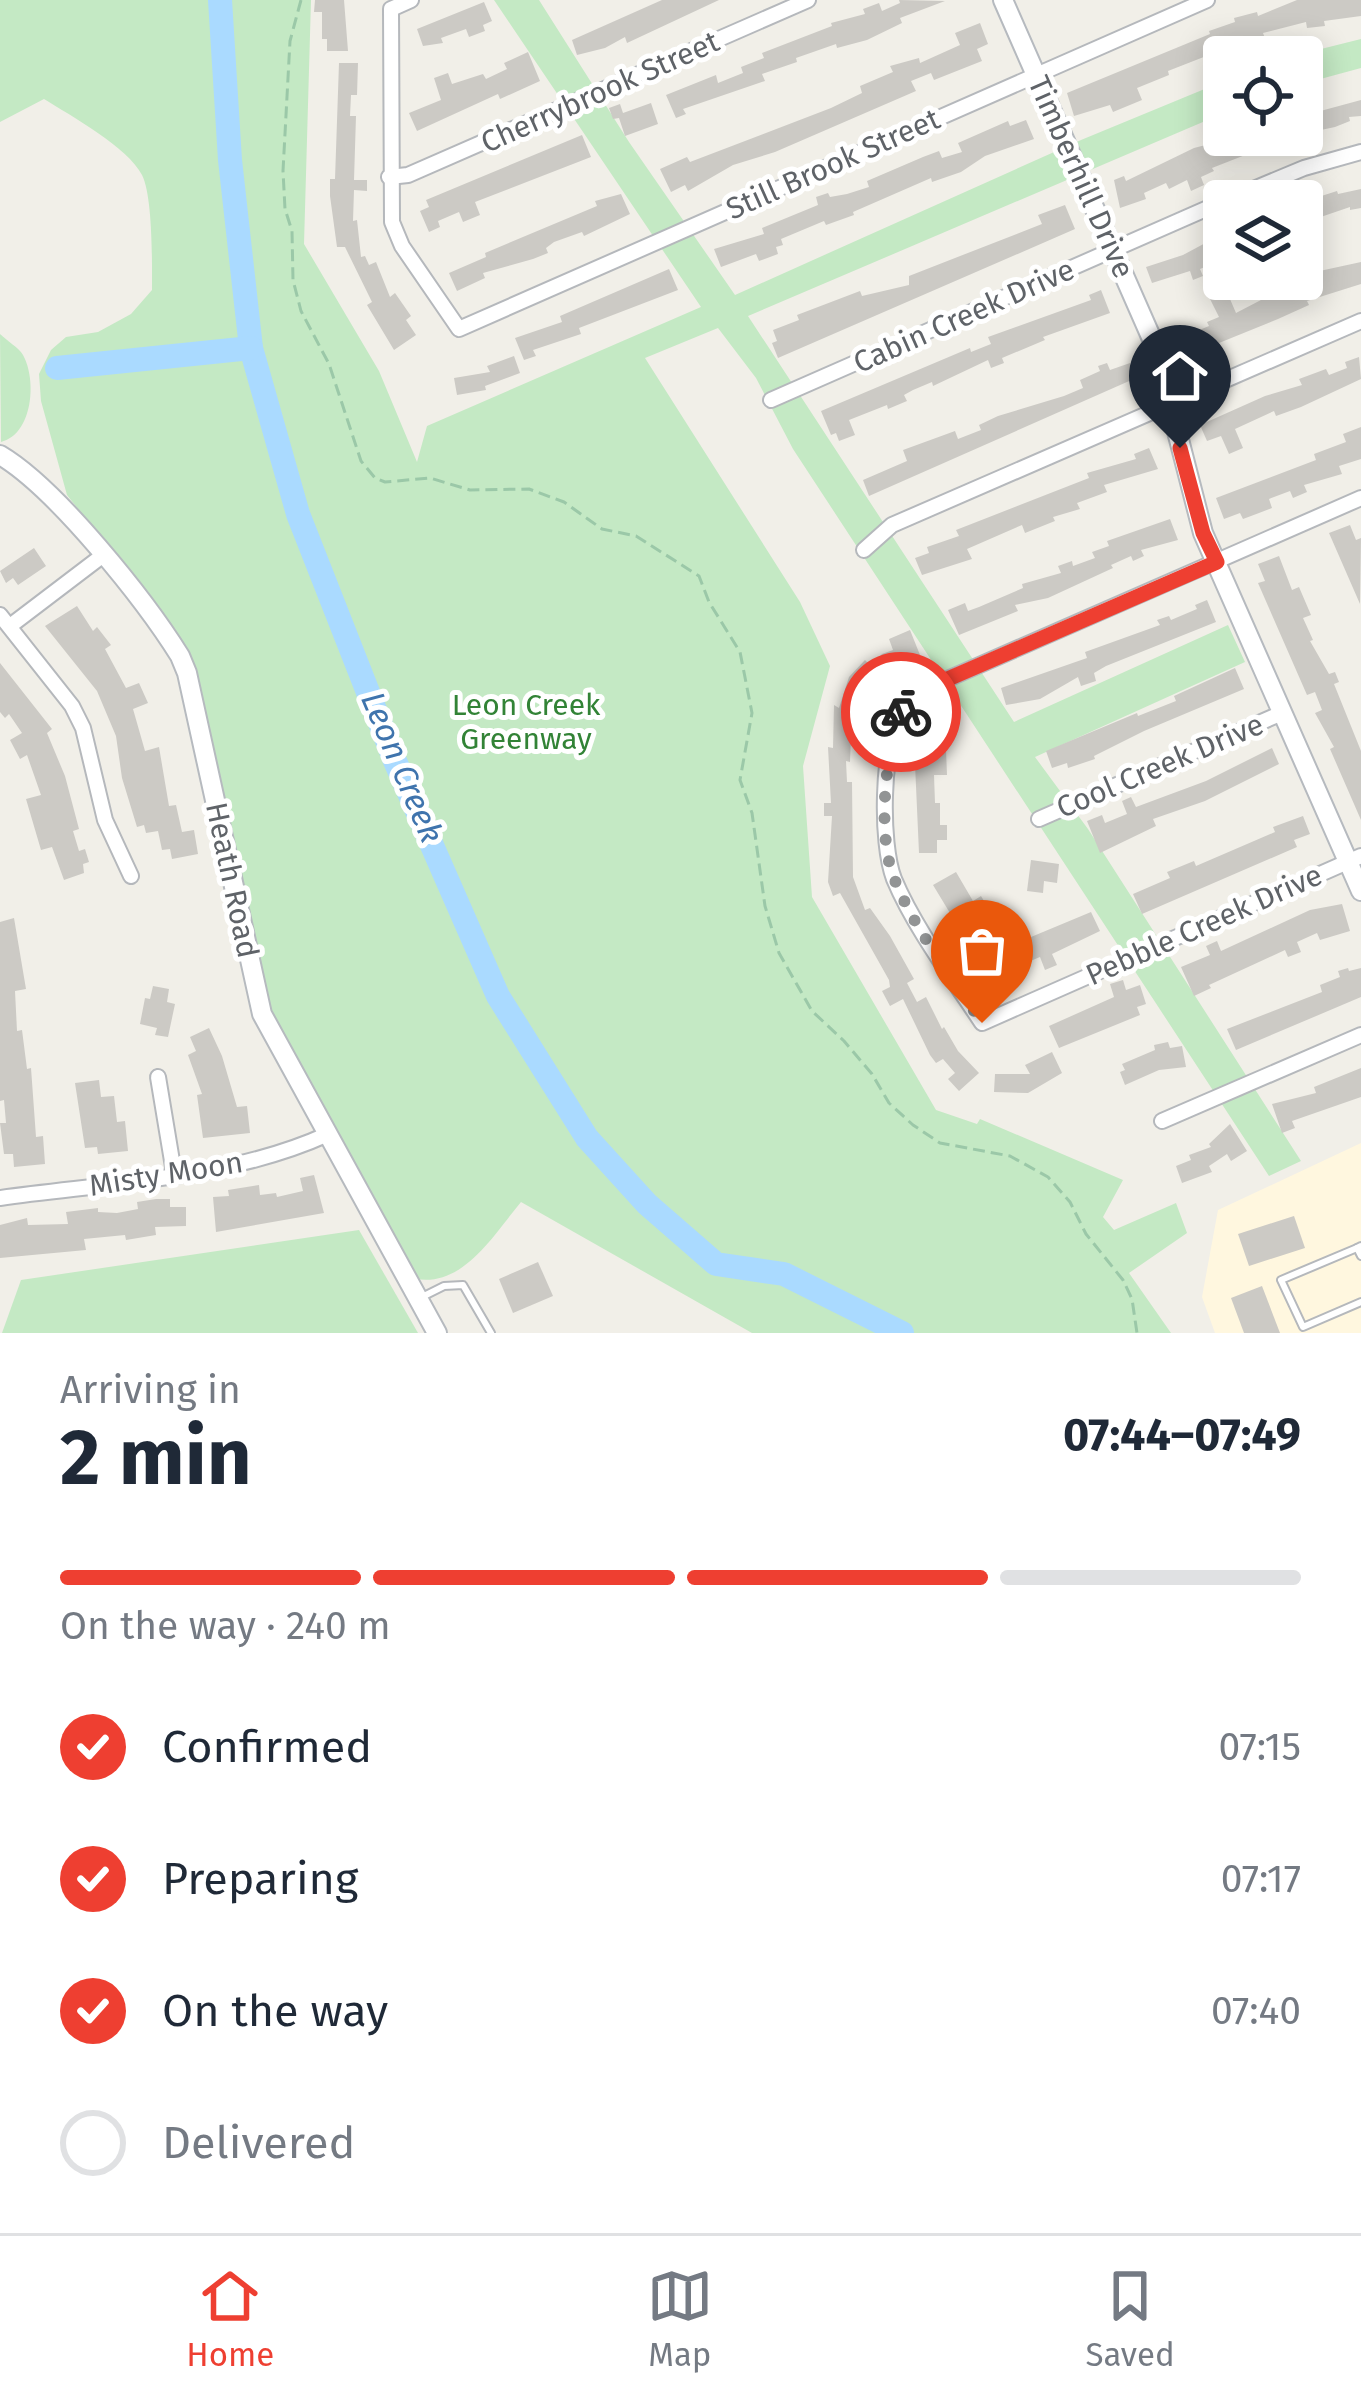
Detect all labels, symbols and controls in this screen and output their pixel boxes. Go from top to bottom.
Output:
street label: Cherrybrook Street [475,23,725,161]
map controls [1203,36,1323,300]
button: locate [1203,36,1323,156]
street label: Timberhill Drive [1020,70,1142,284]
street label: Still Brook Street [721,101,945,227]
button: layers [1203,180,1323,300]
street label: Cabin Creek Drive [848,251,1080,381]
pin [1129,325,1231,448]
icon: home [1147,343,1213,409]
courier [841,652,961,772]
icon: bike [868,679,934,745]
water label: Leon Creek [352,686,452,849]
park label: Leon Creek Greenway [452,687,601,757]
street label: Cool Creek Drive [1051,706,1269,826]
street label: Heath Road [198,799,266,961]
street label: Pebble Creek Drive [1080,857,1328,993]
pin [931,900,1033,1023]
icon: bag [949,918,1015,984]
street label: Misty Moon [87,1144,245,1204]
text: Arriving in [60,1367,241,1413]
text: 07:44–07:49 [1063,1408,1301,1462]
text: 2 min [60,1411,252,1505]
text: On the way · 240 m [60,1603,391,1649]
icon: check [60,1714,126,1780]
text: Confirmed [162,1720,372,1774]
text: 07:15 [1218,1724,1301,1770]
icon: check [60,1846,126,1912]
text: Preparing [162,1852,358,1906]
text: 07:17 [1221,1856,1301,1902]
icon: check [60,1978,126,2044]
text: On the way [162,1984,388,2038]
text: 07:40 [1211,1988,1301,2034]
text: Delivered [162,2116,355,2170]
tab: Home [186,2263,274,2375]
tab: Map [647,2263,713,2375]
tab: Saved [1085,2263,1175,2375]

